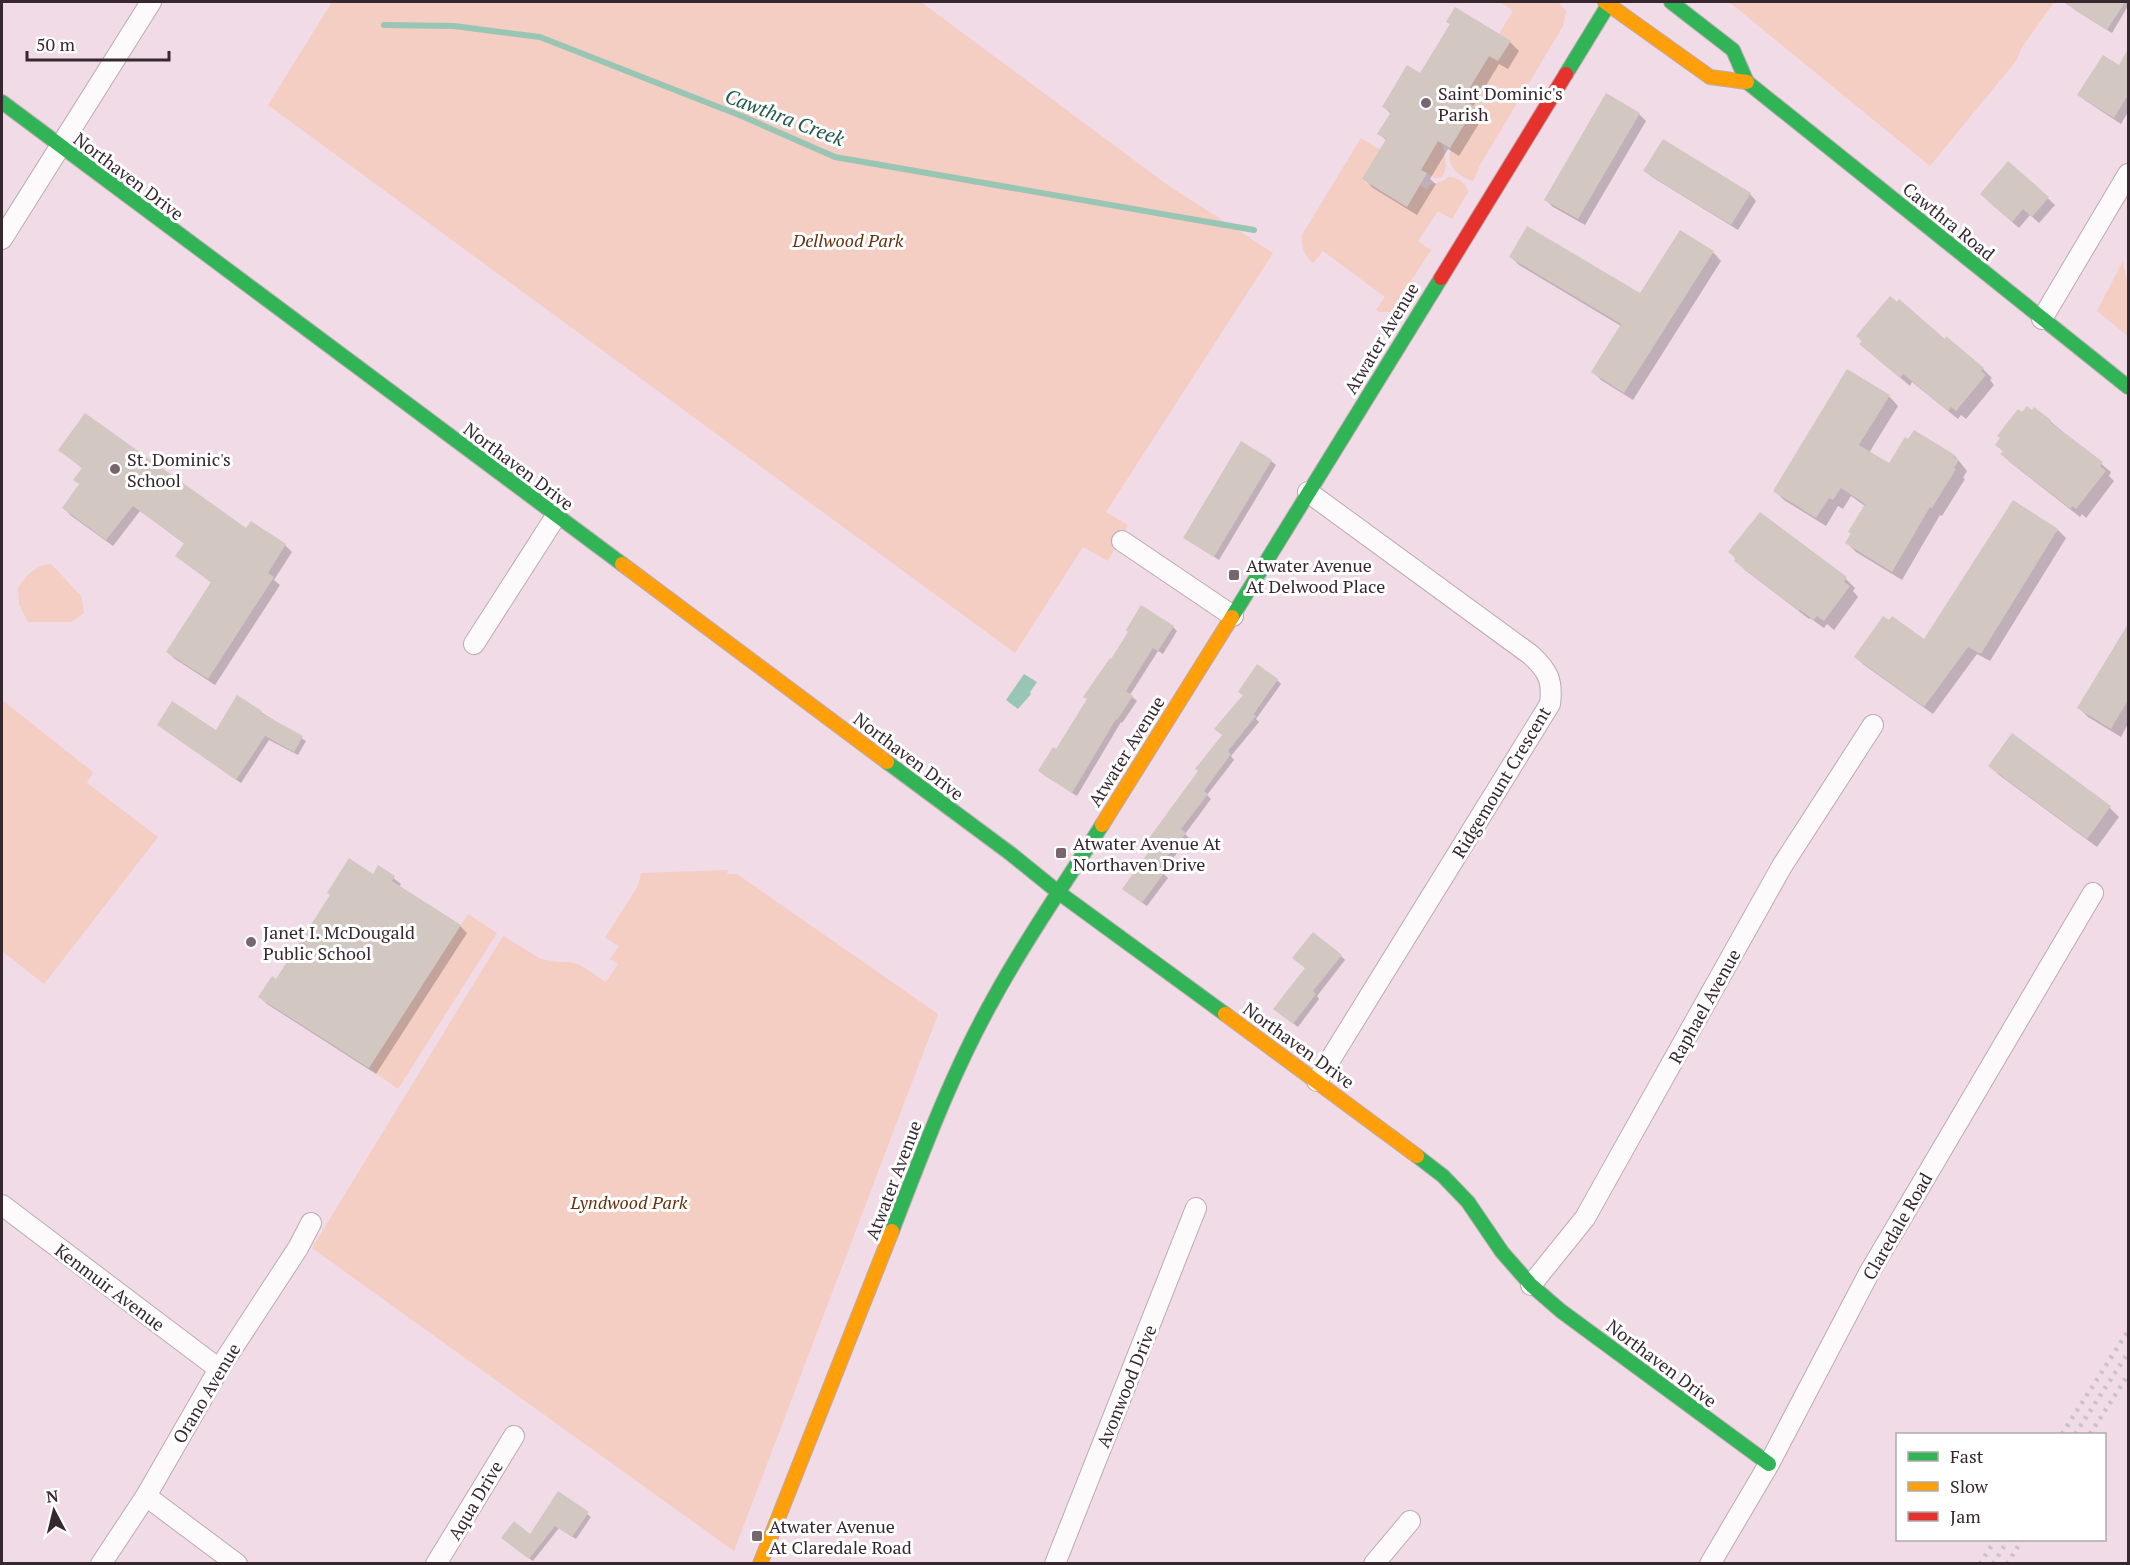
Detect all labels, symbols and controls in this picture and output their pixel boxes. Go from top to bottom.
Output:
scale bar [27,24,170,62]
text: 50 m [36,32,76,56]
place label: Saint Dominic's Parish [1438,81,1563,126]
water label: Cawthra Creek [721,82,849,152]
marker: Saint Dominic's Parish [1419,96,1433,110]
street label: Northaven Drive [69,127,189,225]
street label: Cawthra Road [1898,177,2000,265]
park label: Dellwood Park [792,228,904,252]
street label: Atwater Avenue [1338,278,1424,398]
street label: Northaven Drive [459,417,579,515]
place label: St. Dominic's School [127,447,231,492]
marker: St. Dominic's School [108,462,122,476]
place label: Atwater Avenue At Delwood Place [1246,553,1385,598]
marker: Atwater Avenue At Delwood Place [1227,568,1241,582]
street label: Atwater Avenue [1082,691,1170,811]
street label: Ridgemount Crescent [1446,701,1556,862]
street label: Northaven Drive [849,707,969,805]
place label: Atwater Avenue At Northaven Drive [1073,831,1221,876]
marker: Atwater Avenue At Northaven Drive [1054,846,1068,860]
place label: Janet I. McDougald Public School [263,920,415,965]
marker: Janet I. McDougald Public School [244,935,258,949]
street label: Raphael Avenue [1663,944,1745,1068]
street label: Northaven Drive [1238,996,1360,1094]
street label: Atwater Avenue [859,1117,927,1243]
street label: Claredale Road [1857,1168,1937,1284]
park label: Lyndwood Park [570,1190,688,1214]
street label: Kenmuir Avenue [50,1238,170,1336]
street label: Northaven Drive [1602,1314,1722,1412]
street label: Avonwood Drive [1090,1321,1162,1451]
street label: Orano Avenue [167,1338,245,1448]
legend [1896,1433,2106,1541]
text: Fast [1950,1444,1984,1468]
street label: Aqua Drive [442,1456,508,1544]
text: Slow [1950,1474,1989,1498]
north arrow [24,1481,84,1541]
text: N [45,1484,60,1508]
text: Jam [1950,1504,1981,1528]
place label: Atwater Avenue At Claredale Road [769,1514,912,1559]
marker: Atwater Avenue At Claredale Road [750,1529,764,1543]

